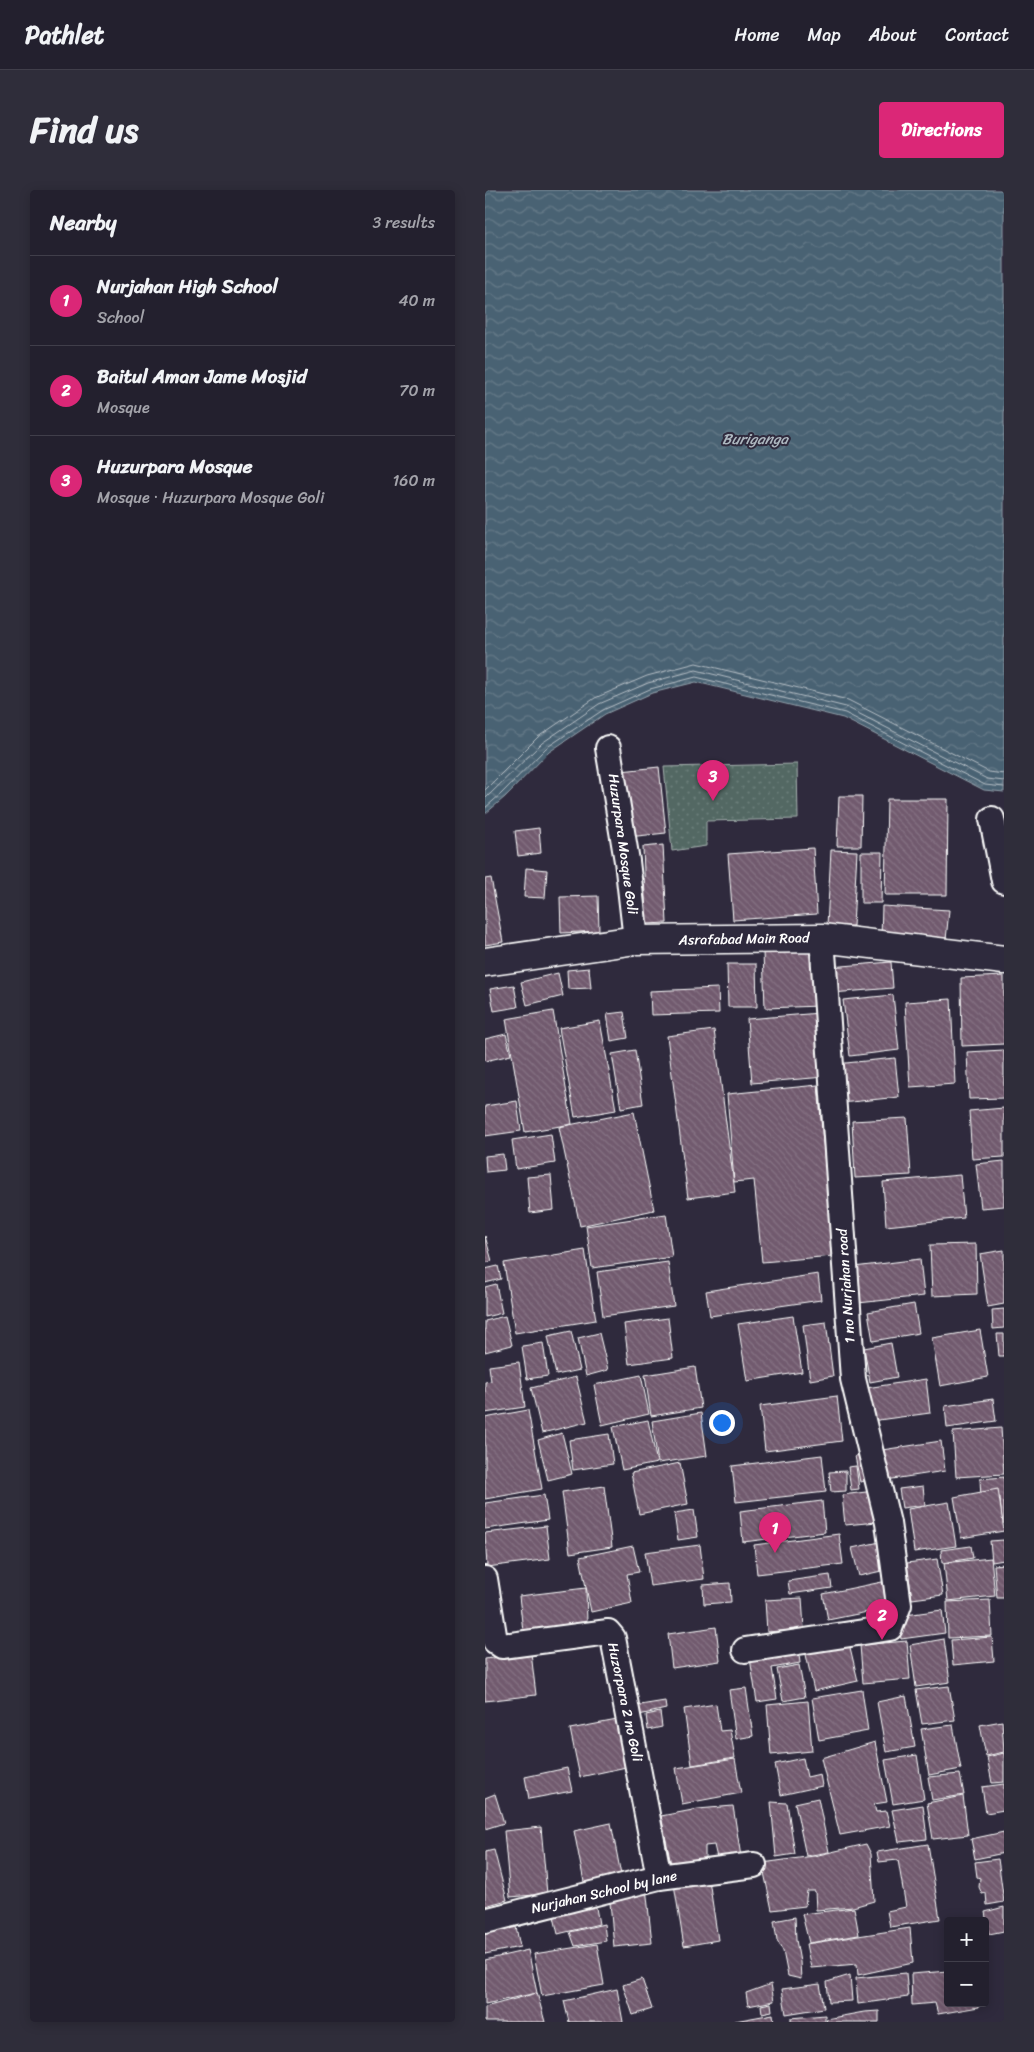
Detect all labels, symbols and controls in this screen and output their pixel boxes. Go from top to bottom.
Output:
text: Pathlet [25,14,104,56]
text: Home [735,19,780,51]
text: Map [808,19,841,51]
text: About [869,19,917,51]
text: Contact [945,19,1009,51]
text: Find us [30,99,138,161]
button: Directions [879,102,1004,158]
text: Nearby [50,204,116,242]
text: 3 results [372,208,435,237]
text: Nurjahan High School [97,270,278,303]
text: 1 [63,286,69,315]
text: 40 m [398,286,435,315]
text: School [97,303,144,332]
text: Baitul Aman Jame Mosjid [97,360,307,393]
text: 2 [61,376,71,405]
text: 70 m [399,376,435,405]
text: Mosque [97,393,150,422]
water label: Buriganga [722,426,790,452]
text: Huzurpara Mosque [97,450,253,483]
text: 3 [62,466,70,495]
text: 160 m [392,466,435,495]
text: Mosque · Huzurpara Mosque Goli [97,483,324,512]
pin: 3 [697,760,729,801]
street label: Huzurpara Mosque Goli [601,772,645,917]
street label: Asrafabad Main Road [677,925,811,953]
street label: 1 no Nurjahan road [829,1226,862,1344]
your location [709,1410,735,1436]
pin: 1 [759,1512,791,1553]
pin: 2 [866,1599,898,1640]
street label: Huzorpara 2 no Goli [600,1640,650,1765]
street label: Nurjahan School by lane [529,1863,679,1921]
map controls [944,1917,989,2007]
button: + [944,1917,989,1962]
button: − [944,1962,989,2007]

